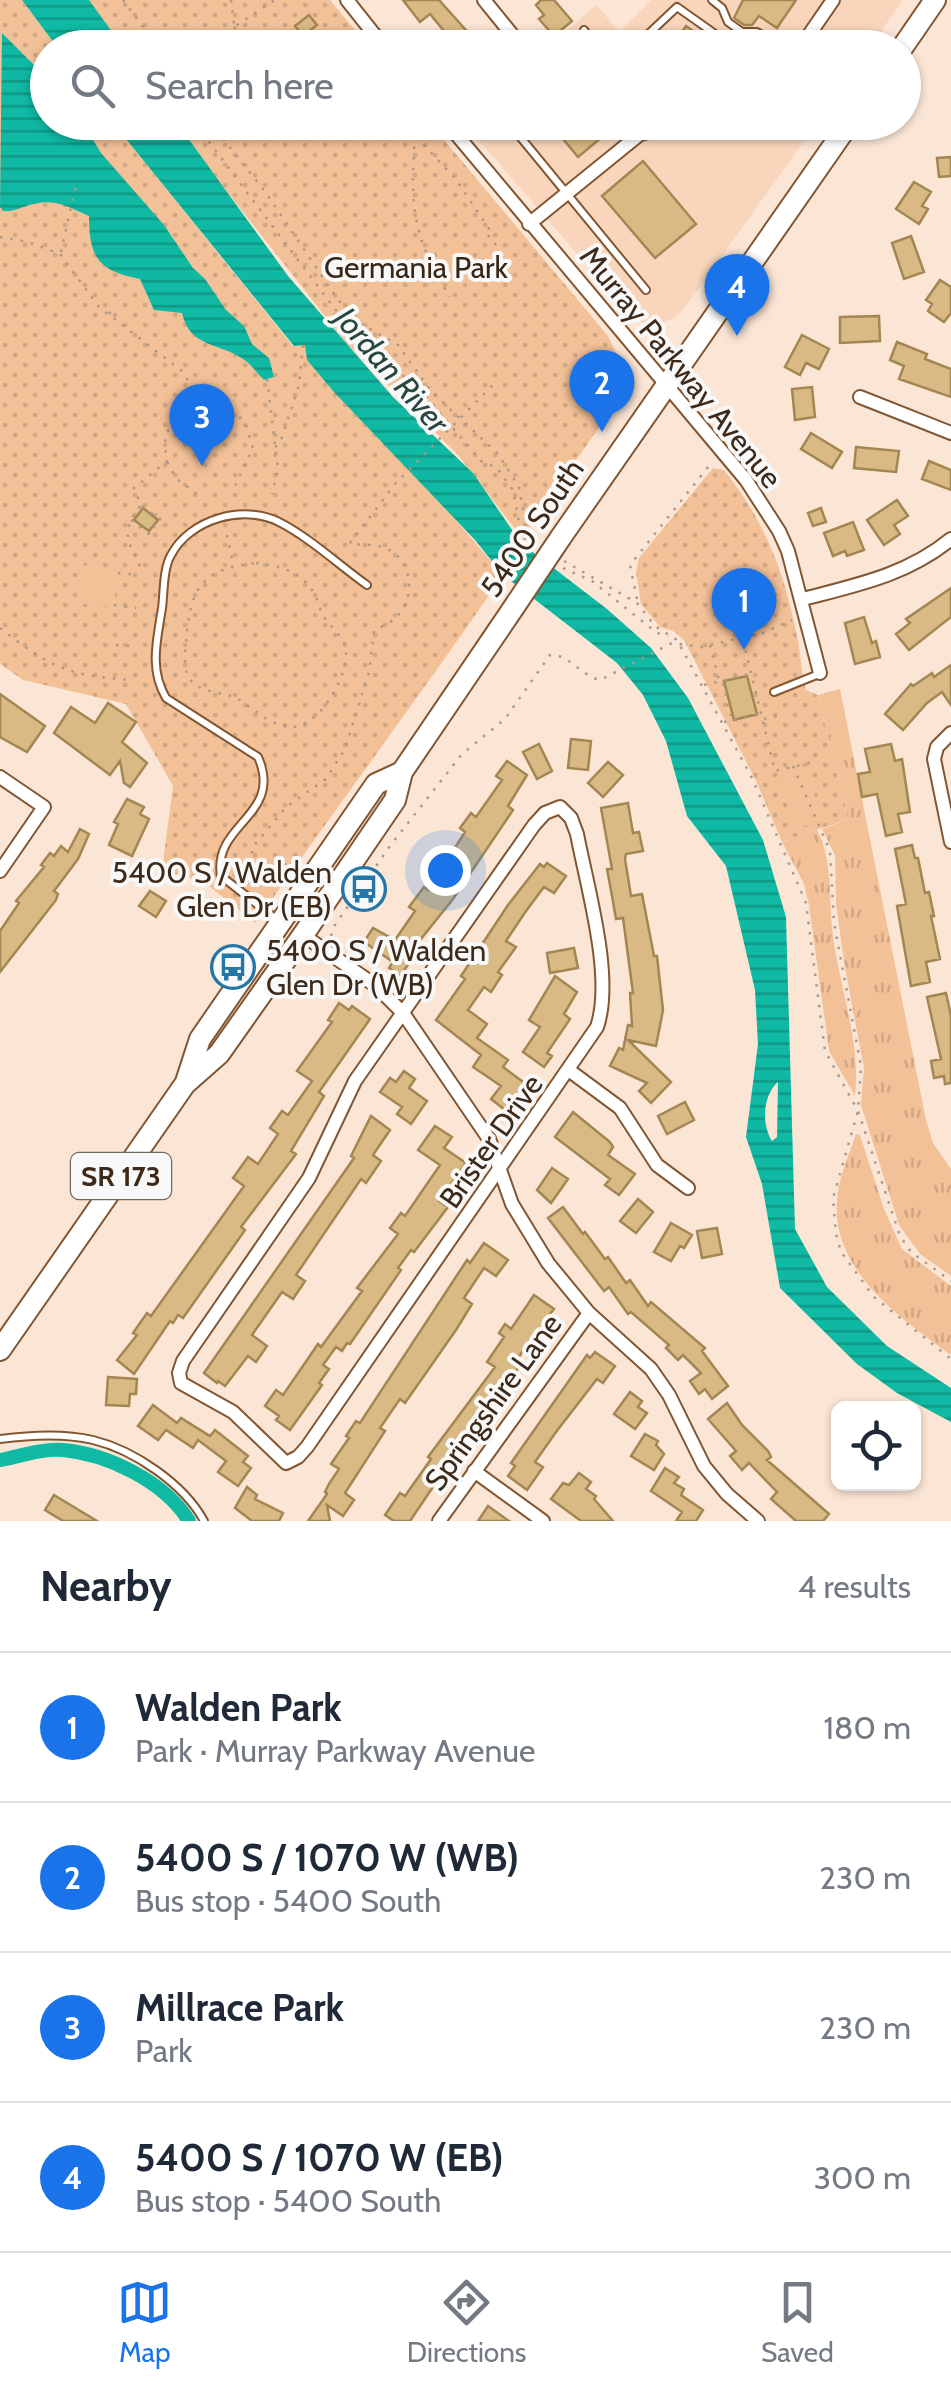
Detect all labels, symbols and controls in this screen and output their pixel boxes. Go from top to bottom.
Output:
search box [30,30,921,140]
icon: search [65,58,120,113]
text: Search here [145,62,334,109]
street label: Murray Parkway Avenue [572,239,790,495]
park label: Germania Park [324,249,509,286]
pin: 4 [704,254,770,336]
water label: Jordan River [325,297,458,442]
pin: 2 [570,350,634,432]
pin: 3 [170,384,234,466]
street label: 5400 South [472,452,592,604]
pin: 1 [712,568,776,650]
your location [420,845,471,896]
place label: 5400 S / Walden Glen Dr (EB) [112,854,332,925]
bus stop icon: 5400 S / Walden Glen Dr (EB) [341,866,387,912]
place label: 5400 S / Walden Glen Dr (WB) [266,932,486,1003]
bus stop icon: 5400 S / Walden Glen Dr (WB) [210,944,256,990]
street label: Brister Drive [431,1067,551,1215]
road number: SR 173 [71,1153,171,1199]
street label: Springshire Lane [416,1306,570,1498]
map controls [831,1401,921,1491]
button: locate [831,1401,921,1491]
text: Nearby [40,1560,172,1612]
text: 4 results [798,1567,911,1606]
text: Walden Park [135,1684,342,1731]
text: 1 [67,1708,78,1747]
text: 180 m [824,1708,911,1747]
text: Park · Murray Parkway Avenue [135,1731,535,1770]
text: 5400 S / 1070 W (WB) [135,1834,519,1881]
text: 2 [64,1858,81,1897]
text: 230 m [819,1858,911,1897]
text: Bus stop · 5400 South [135,1881,441,1920]
text: Millrace Park [135,1984,344,2031]
text: 3 [64,2008,81,2047]
text: 230 m [819,2008,911,2047]
text: Park [135,2031,193,2070]
text: 5400 S / 1070 W (EB) [135,2134,504,2181]
text: 4 [63,2158,82,2197]
text: 300 m [814,2158,911,2197]
text: Bus stop · 5400 South [135,2181,441,2220]
tab: Map [117,2275,172,2369]
tab: Directions [407,2275,526,2369]
tab: Saved [761,2275,834,2369]

